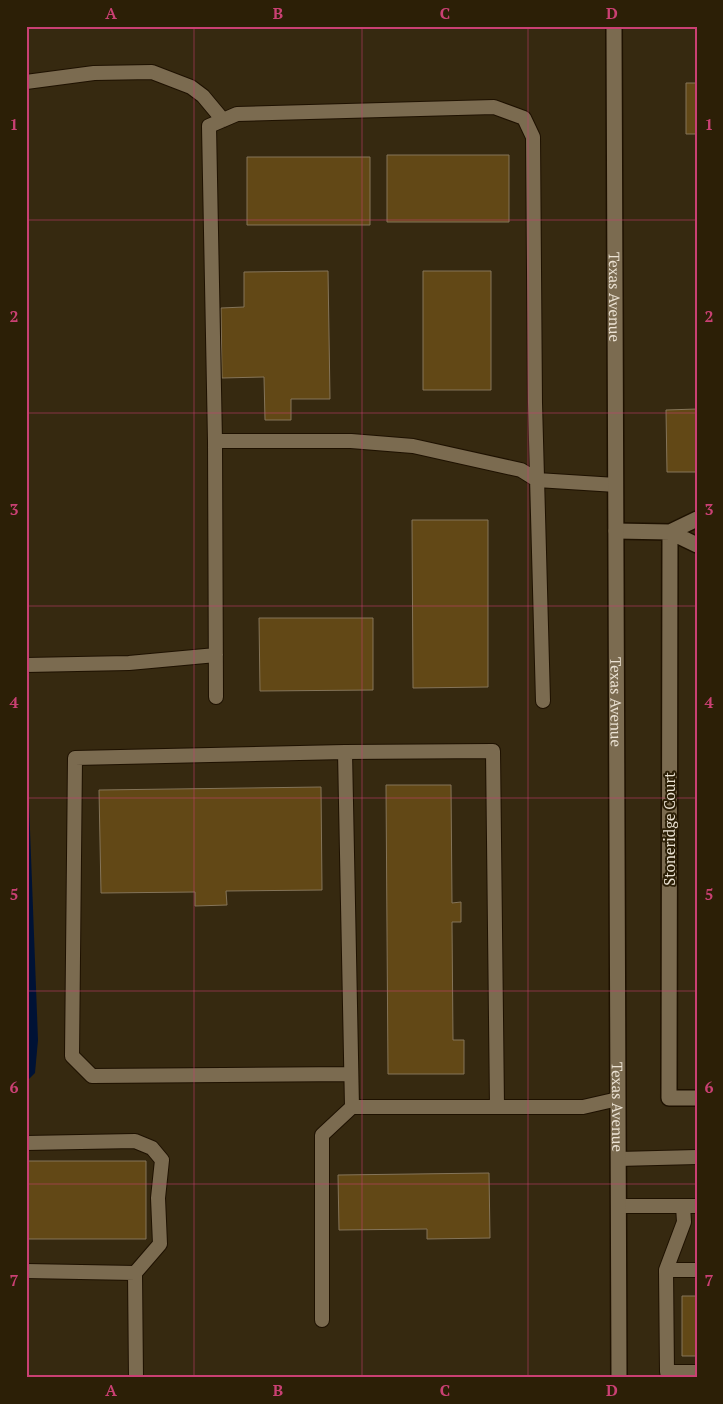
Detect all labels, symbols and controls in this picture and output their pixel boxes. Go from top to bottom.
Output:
text: A [105,2,117,24]
text: B [273,2,283,24]
text: C [440,2,450,24]
text: D [606,2,618,24]
text: 1 [9,113,19,135]
text: 1 [704,113,714,135]
street label: Texas Avenue [605,252,625,342]
text: 2 [9,305,19,327]
text: 2 [704,305,714,327]
text: 3 [9,498,19,520]
text: 3 [704,498,714,520]
street label: Texas Avenue [606,657,627,747]
text: 4 [9,691,19,713]
text: 4 [704,691,714,713]
street label: Stoneridge Court [659,772,679,886]
text: 5 [9,883,19,905]
text: 5 [704,883,714,905]
street label: Texas Avenue [608,1062,628,1152]
text: 6 [9,1076,19,1098]
text: 6 [704,1076,714,1098]
text: 7 [9,1269,19,1291]
text: 7 [704,1269,714,1291]
text: A [105,1379,117,1401]
text: B [273,1379,283,1401]
text: C [440,1379,450,1401]
text: D [606,1379,618,1401]

